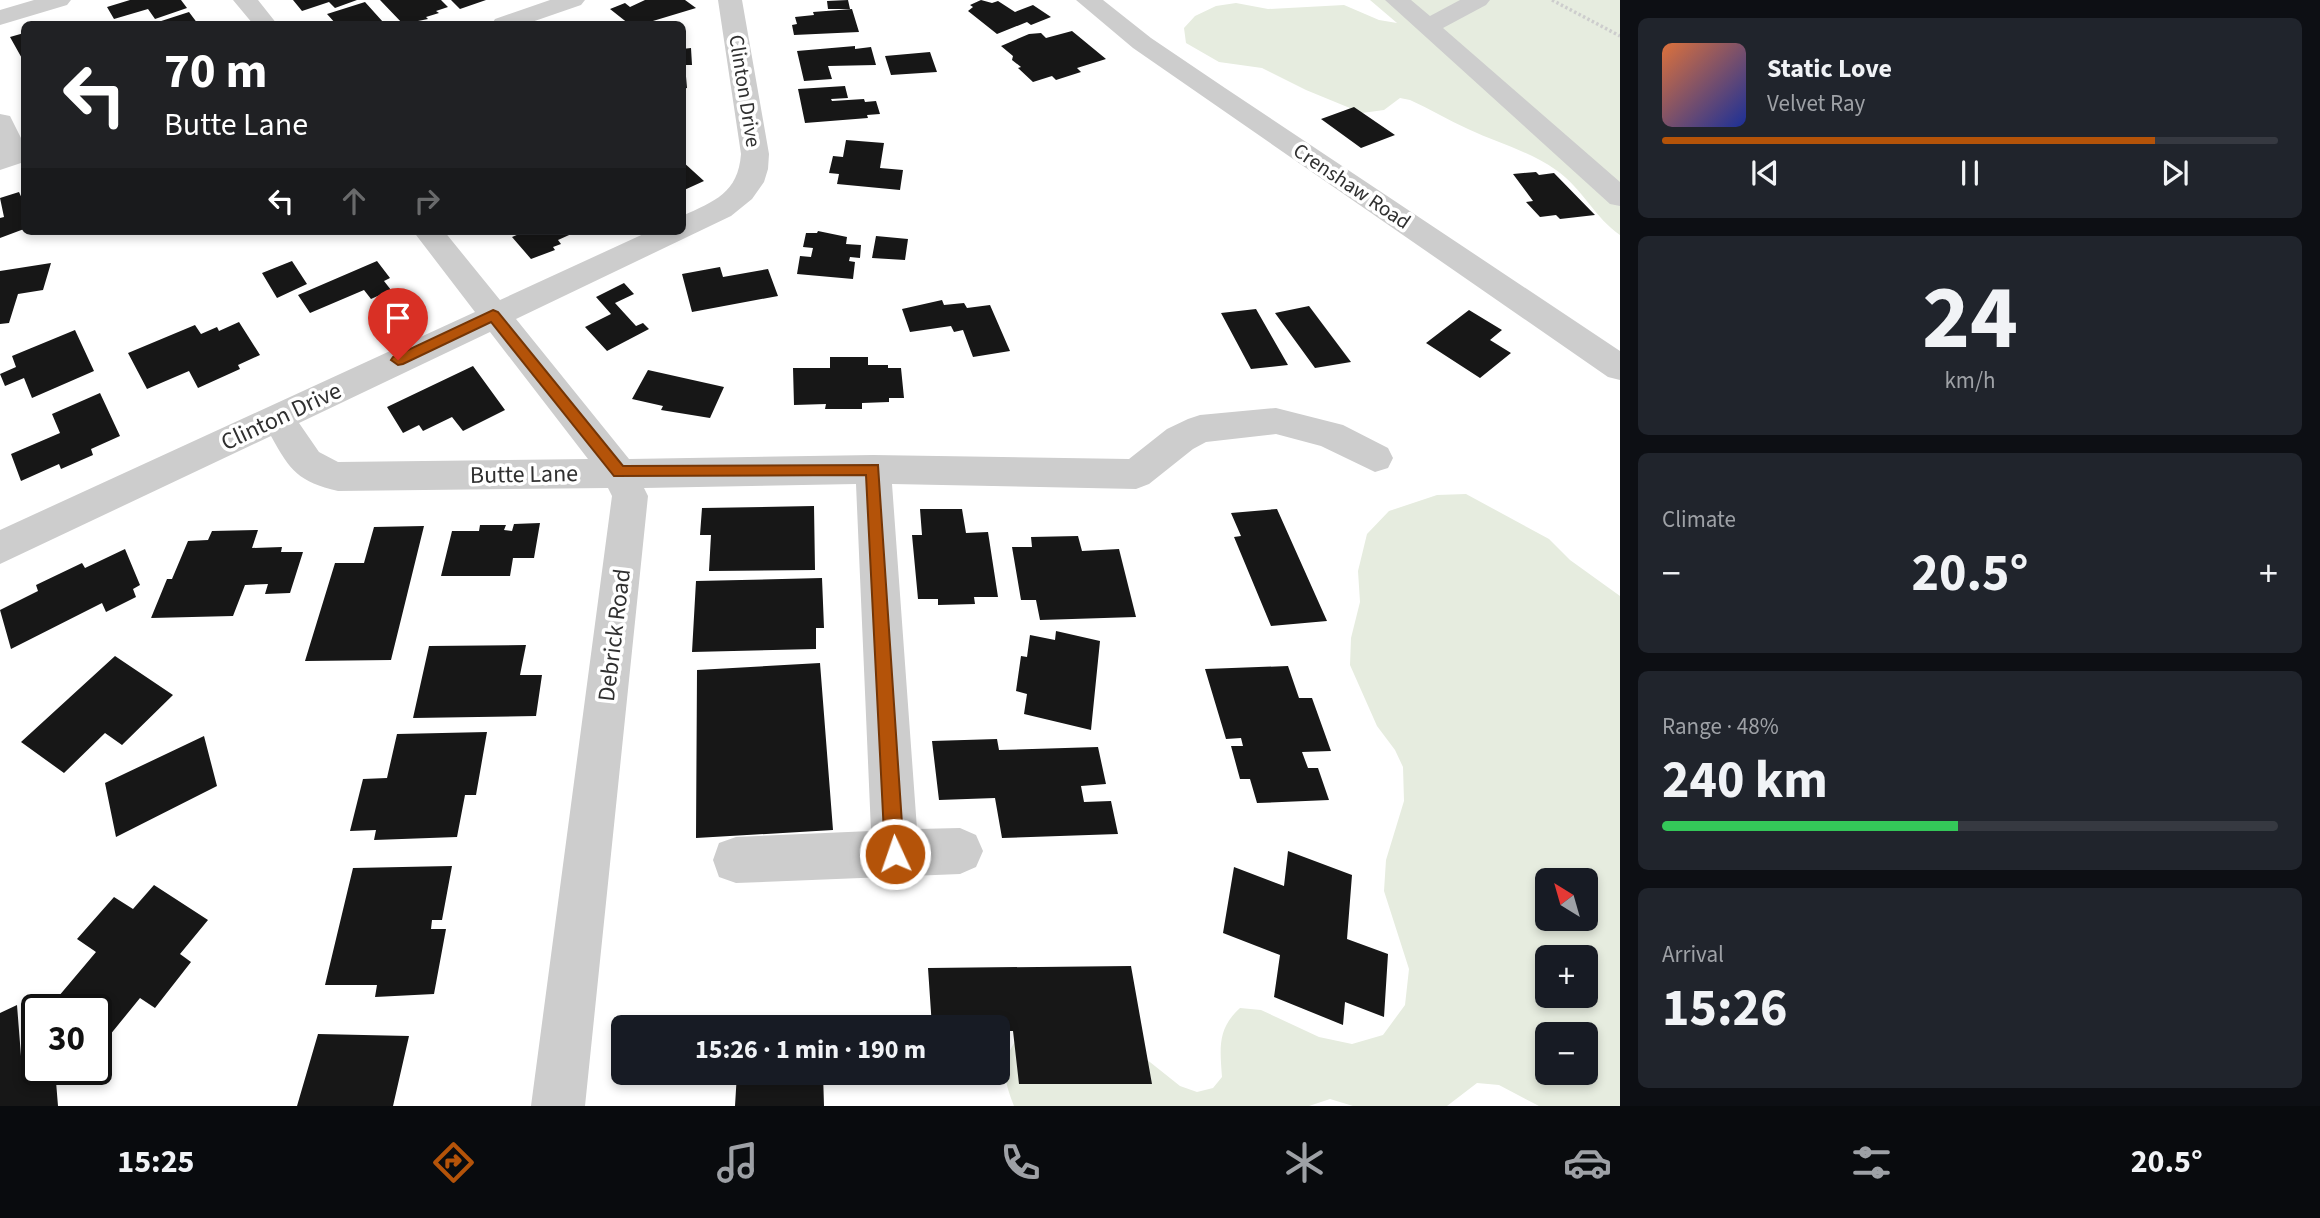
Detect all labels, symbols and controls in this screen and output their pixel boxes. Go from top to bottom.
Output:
street label: Clinton Drive [721,33,769,149]
text: 70 m [164,37,268,107]
icon: left [49,49,140,140]
text: Static Love [1767,50,1892,87]
text: Velvet Ray [1767,87,1865,120]
text: Butte Lane [164,102,308,148]
street label: Crenshaw Road [1287,135,1417,237]
icon: previous [1746,154,1784,192]
icon: pause [1951,154,1989,192]
icon: next [2156,154,2194,192]
icon: left [262,182,300,220]
icon: ahead [335,182,373,220]
icon: right [408,182,446,220]
text: 24 [1922,254,2018,383]
pin [368,288,428,360]
icon: arrive [379,299,417,337]
text: km/h [1944,364,1996,397]
street label: Clinton Drive [215,373,347,460]
street label: Butte Lane [470,456,578,493]
text: Climate [1662,503,1736,536]
text: 20.5° [1912,537,2028,611]
text: − [1662,547,1681,601]
text: + [2259,547,2278,601]
street label: Debrick Road [589,567,640,703]
text: Range · 48% [1662,710,1779,743]
text: 240 km [1662,744,1828,818]
position arrow [858,817,932,891]
north arrow [1535,868,1598,931]
map controls [1535,868,1598,1085]
text: Arrival [1662,938,1724,971]
button: + [1535,945,1598,1008]
text: 15:26 [1662,972,1787,1046]
speed limit sign: 30 [21,994,112,1085]
button: − [1535,1022,1598,1085]
text: 15:26 · 1 min · 190 m [695,1031,926,1068]
icon: directions [429,1138,478,1187]
icon: music [713,1138,762,1187]
icon: phone [996,1138,1045,1187]
icon: climate [1280,1138,1329,1187]
icon: car [1563,1138,1612,1187]
icon: filters [1847,1138,1896,1187]
text: 15:25 [117,1139,194,1185]
text: 20.5° [2131,1139,2203,1185]

